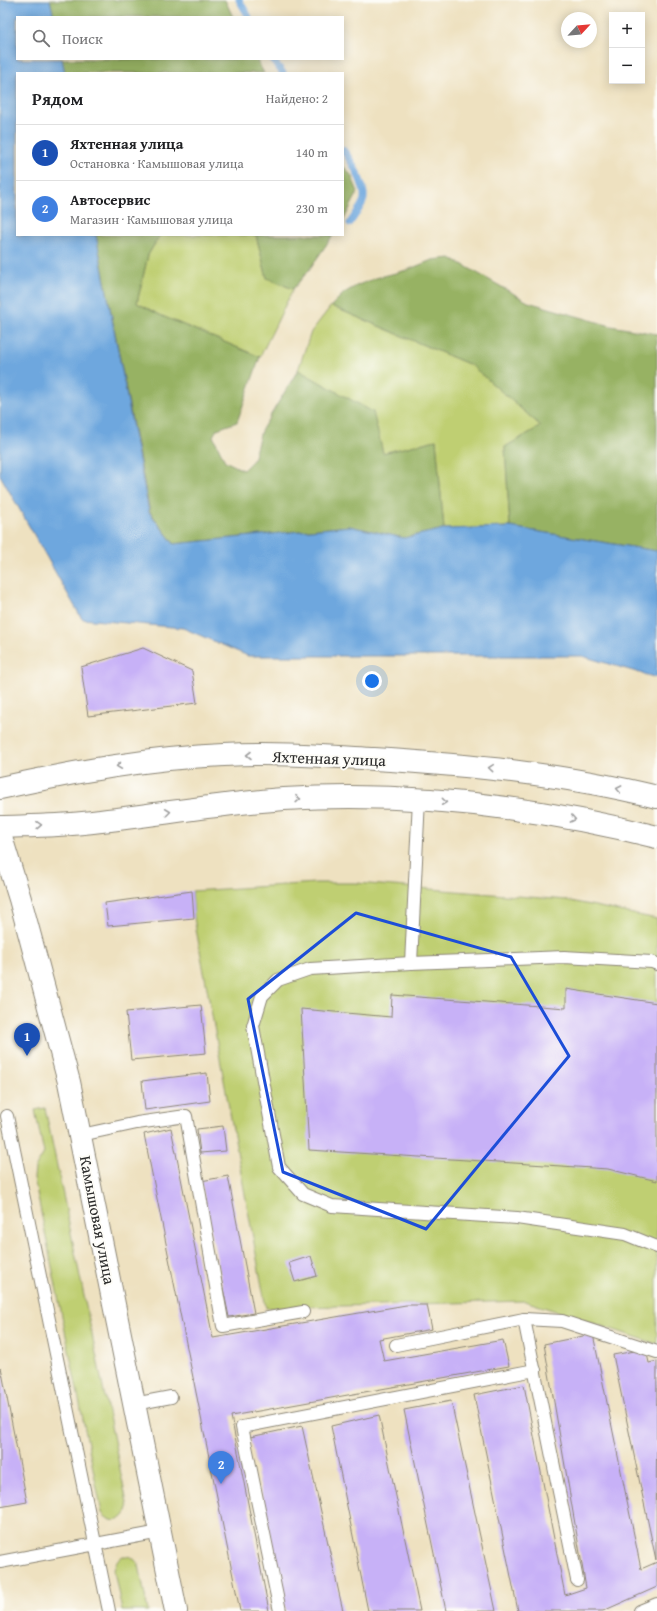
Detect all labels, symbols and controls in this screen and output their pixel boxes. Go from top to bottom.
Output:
north arrow [561,12,597,48]
map controls [609,12,645,84]
button: + [609,12,645,48]
search box [16,16,344,60]
icon: search [30,27,52,49]
text: Поиск [62,28,103,49]
button: − [609,48,645,84]
text: Рядом [32,86,83,111]
text: Найдено: 2 [266,89,328,108]
text: Яхтенная улица [70,133,183,154]
text: 1 [42,143,48,162]
text: 140 m [296,143,328,162]
text: Остановка · Камышовая улица [70,154,244,173]
text: Автосервис [70,189,150,210]
text: 2 [42,199,48,218]
text: 230 m [296,199,328,218]
text: Магазин · Камышовая улица [70,210,233,229]
your location [362,671,382,691]
street label: Яхтенная улица [271,744,387,772]
one-way arrow [246,751,252,759]
one-way arrow [116,761,122,770]
one-way arrow [488,764,494,773]
one-way arrow [616,785,622,794]
one-way arrow [295,795,301,803]
one-way arrow [441,797,447,806]
one-way arrow [165,808,171,817]
one-way arrow [570,814,576,822]
one-way arrow [36,821,42,829]
pin: 1 [14,1023,40,1056]
street label: Камышовая улица [74,1154,122,1287]
pin: 2 [208,1451,234,1484]

